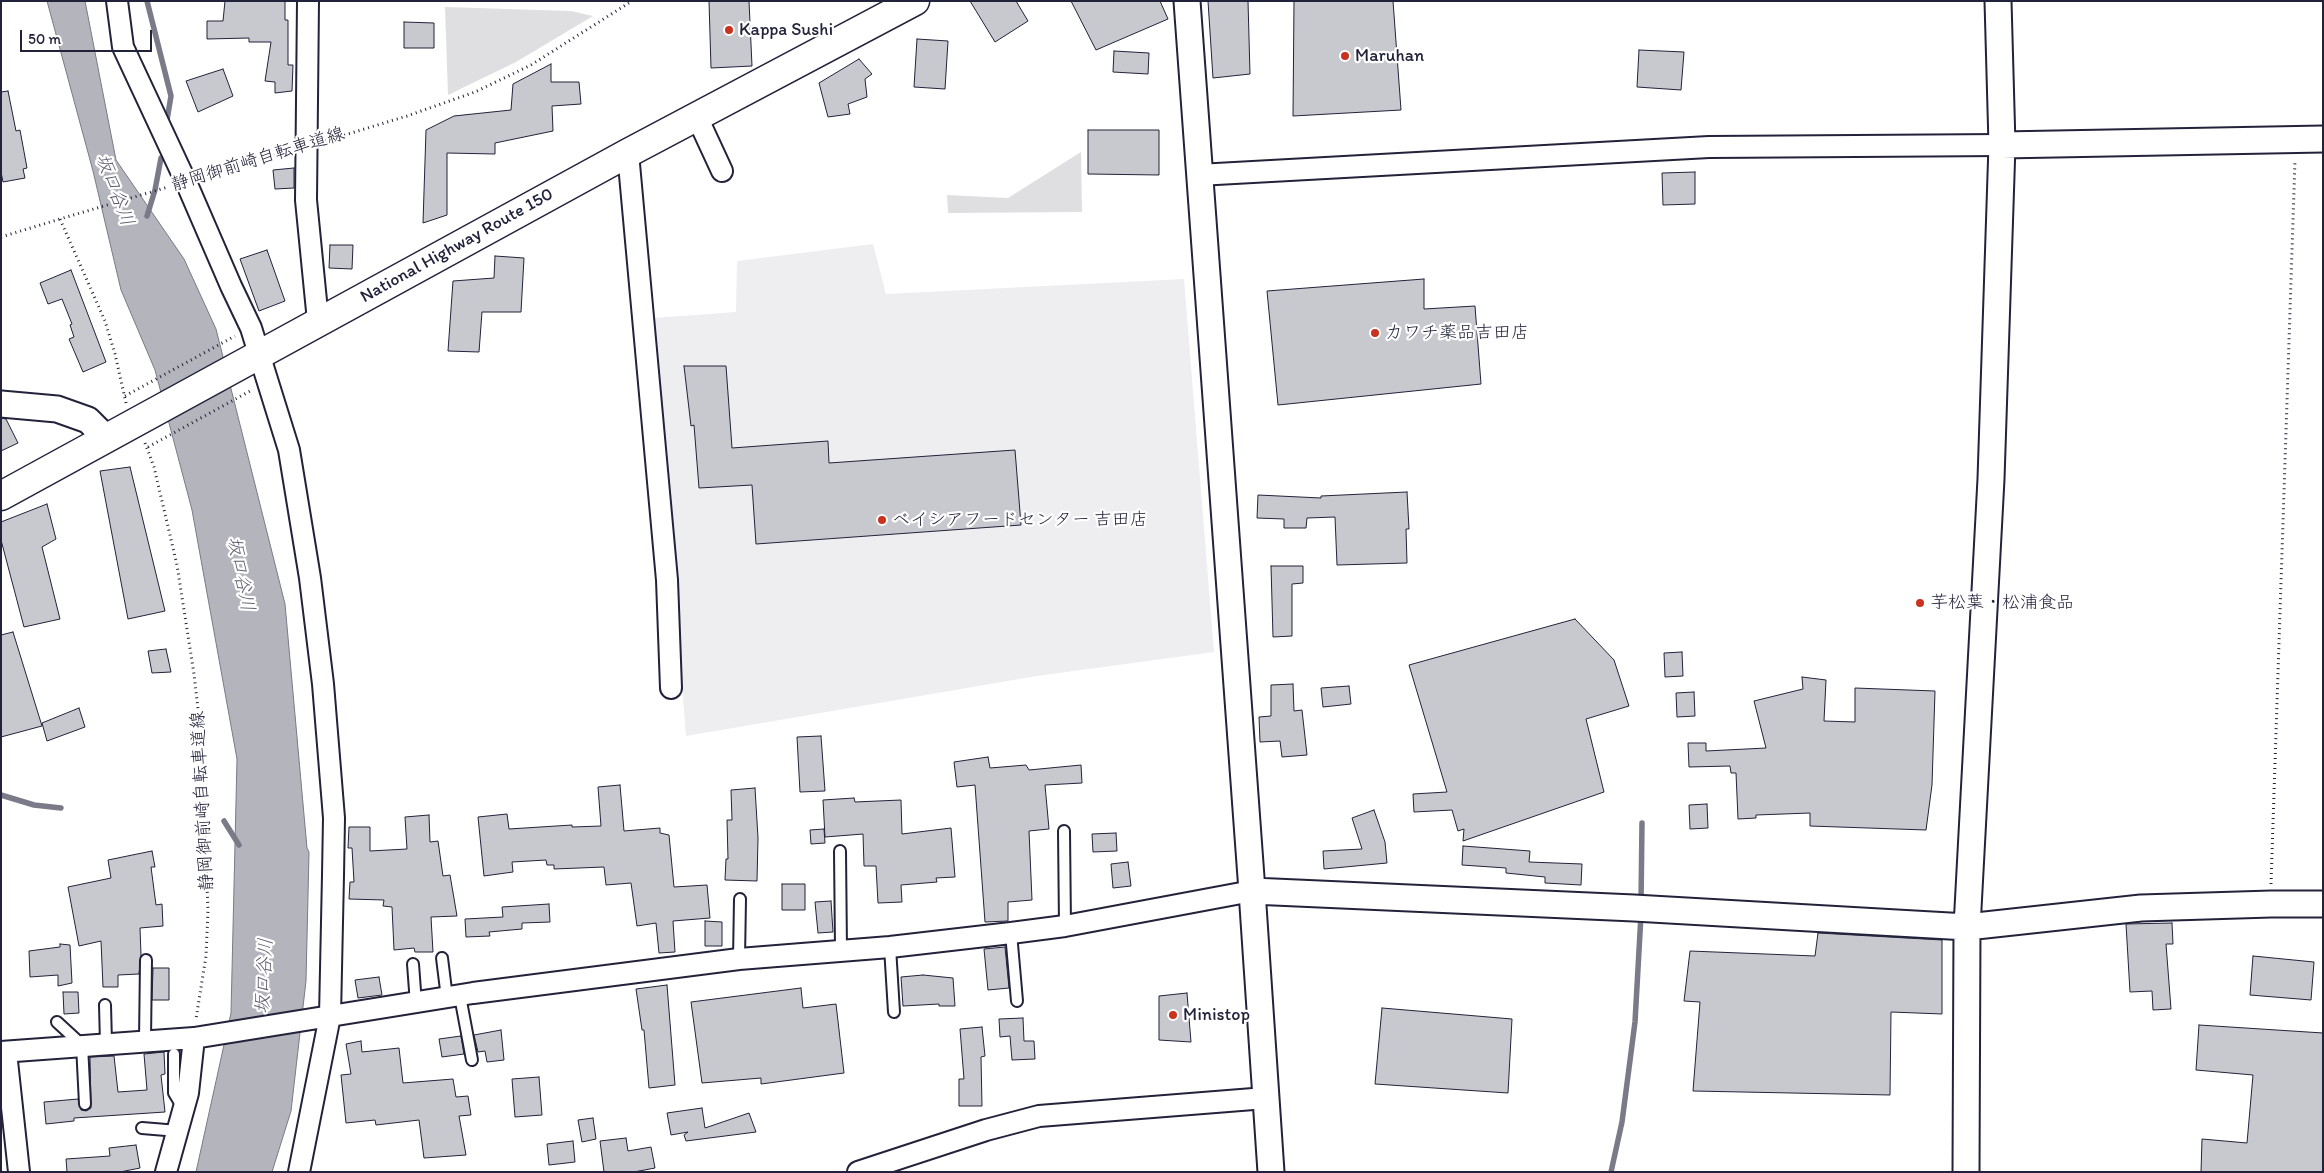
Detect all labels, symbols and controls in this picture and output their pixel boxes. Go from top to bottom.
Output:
place label: Kappa Sushi [739,19,833,41]
scale bar [22,20,155,52]
marker: Kappa Sushi [723,24,735,36]
text: 50 m [28,30,61,48]
place label: Maruhan [1355,45,1424,67]
marker: Maruhan [1339,50,1351,62]
street label: 静岡御前崎自転車道線 [169,123,347,197]
water label: 坂口谷川 [90,150,138,230]
street label: National Highway Route 150 [357,184,557,308]
place label: カワチ薬品吉田店 [1385,322,1529,344]
marker: カワチ薬品吉田店 [1369,327,1381,339]
place label: ベイシアフードセンター 吉田店 [892,509,1148,531]
marker: ベイシアフードセンター 吉田店 [876,514,888,526]
water label: 坂口谷川 [222,535,258,613]
place label: 芋松葉・松浦食品 [1930,592,2074,614]
marker: 芋松葉・松浦食品 [1914,597,1926,609]
street label: 静岡御前崎自転車道線 [188,711,218,891]
water label: 坂口谷川 [252,937,278,1015]
place label: Ministop [1183,1004,1250,1026]
marker: Ministop [1167,1009,1179,1021]

